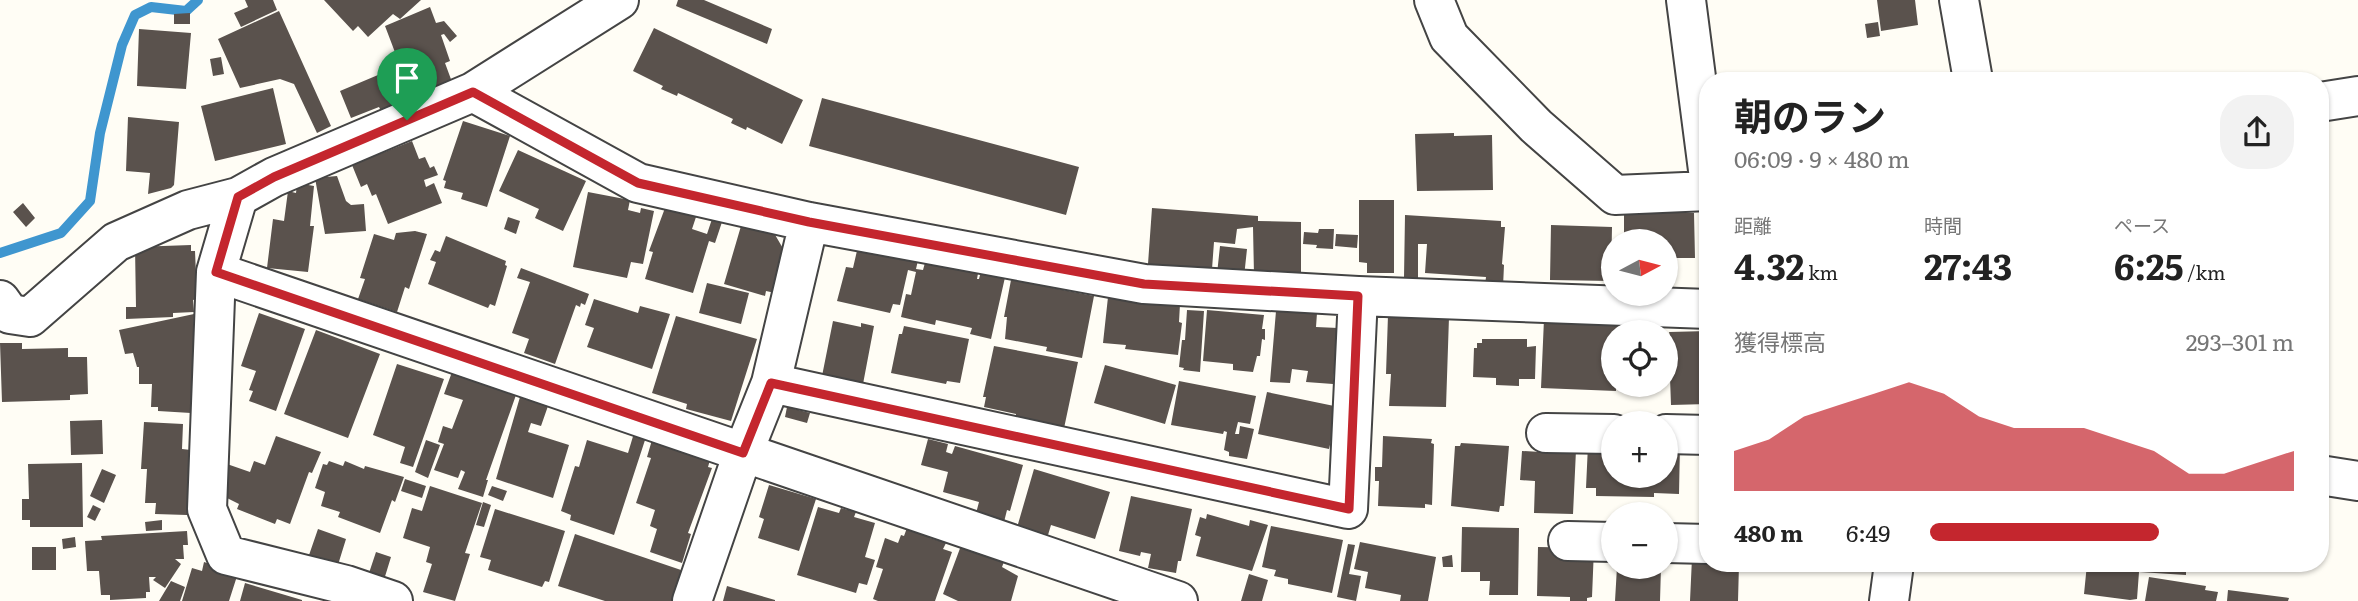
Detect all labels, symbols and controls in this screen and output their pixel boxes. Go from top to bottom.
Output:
pin [377,48,437,120]
icon: arrive [388,59,426,97]
text: 朝のラン [1734,86,1886,143]
button: share [2220,95,2294,169]
text: 06:09 · 9 × 480 m [1734,141,1910,175]
text: 距離 [1734,211,1772,239]
text: 時間 [1924,211,1962,239]
text: ペース [2114,211,2170,239]
north arrow [1601,229,1678,306]
map controls [1601,229,1678,579]
text: 4.32 [1734,239,1804,291]
text: 27:43 [1924,239,2012,291]
text: 6:25 [2114,239,2184,291]
text: km [1804,258,1838,286]
text: /km [2184,258,2225,286]
button: locate [1601,320,1678,397]
text: 獲得標高 [1734,324,1826,358]
text: 293–301 m [2186,324,2294,358]
button: + [1601,411,1678,488]
button: − [1601,502,1678,579]
text: 480 m [1734,515,1803,549]
text: 6:49 [1846,515,1890,549]

